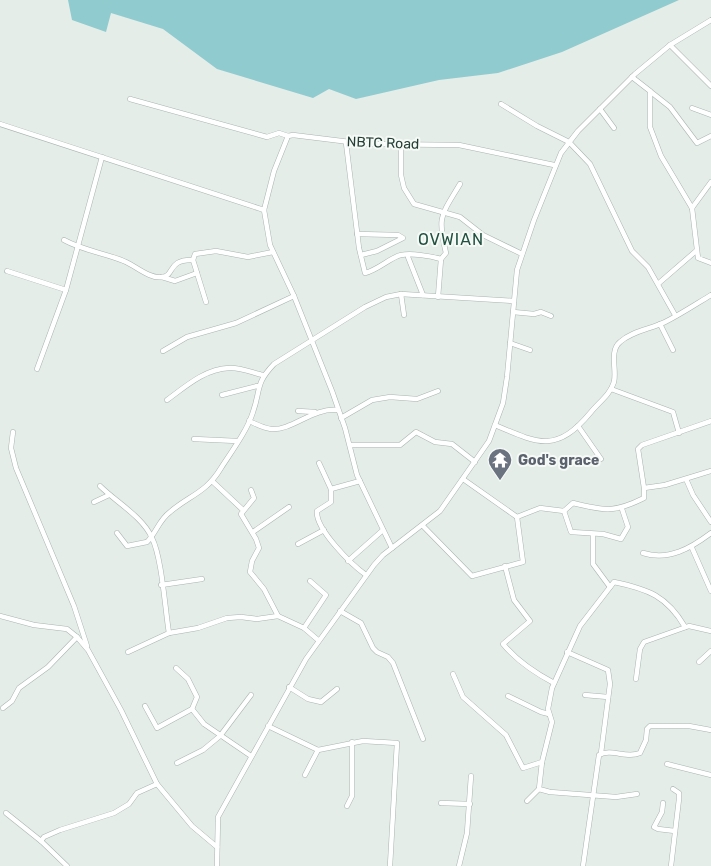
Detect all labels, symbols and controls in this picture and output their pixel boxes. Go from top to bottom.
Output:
street label: NBTC Road [346,133,420,153]
district label: OVWIAN [418,230,484,249]
temple icon: God's grace [487,447,513,481]
place label: God's grace [518,452,599,469]

